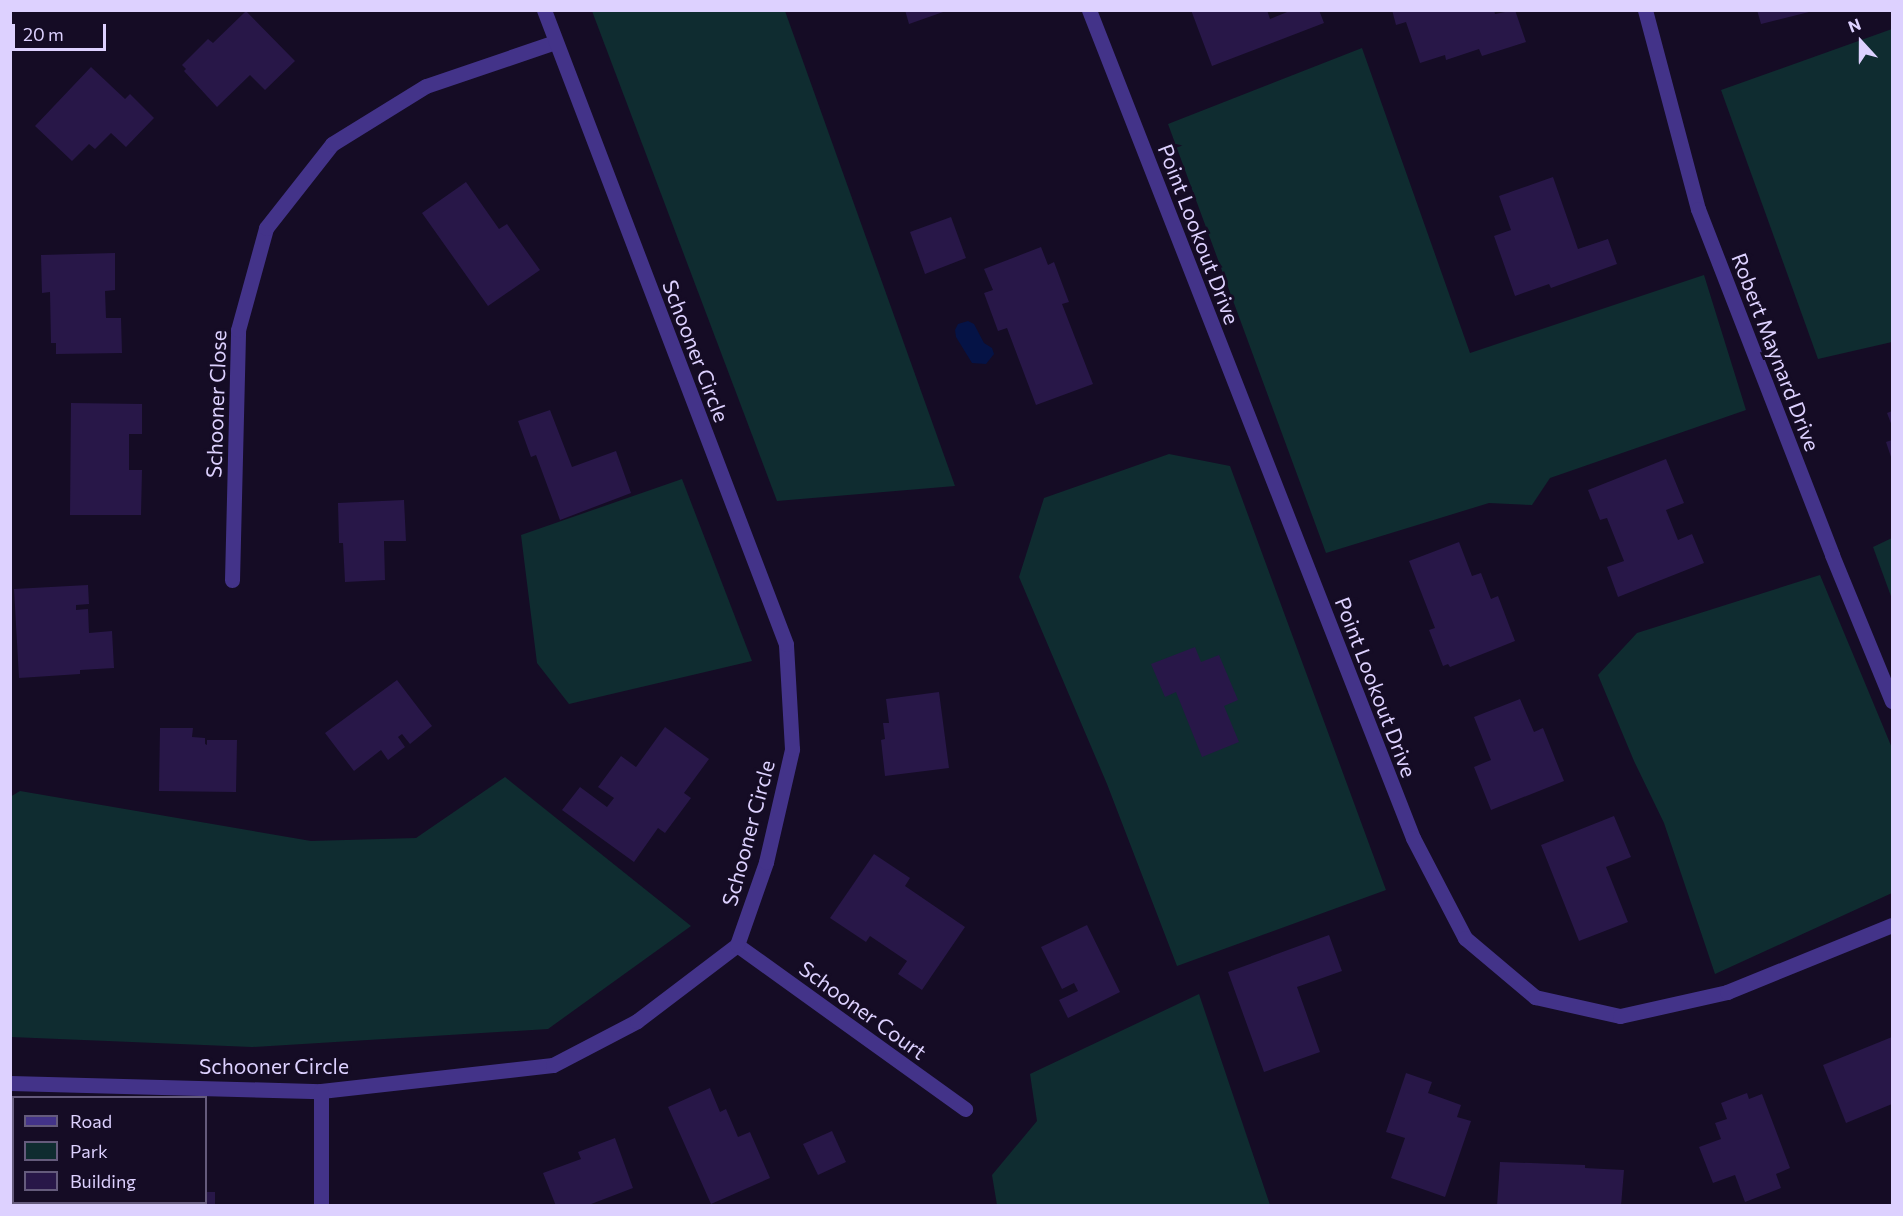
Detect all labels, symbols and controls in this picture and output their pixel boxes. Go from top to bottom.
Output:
scale bar [15,12,110,50]
north arrow [1831,12,1891,72]
text: N [1845,14,1863,36]
text: 20 m [23,23,64,45]
street label: Point Lookout Drive [1153,140,1245,328]
street label: Robert Maynard Drive [1727,250,1825,454]
street label: Schooner Circle [657,276,735,426]
street label: Schooner Close [201,330,231,478]
street label: Point Lookout Drive [1330,593,1422,781]
street label: Schooner Circle [716,757,780,909]
street label: Schooner Court [795,955,931,1065]
street label: Schooner Circle [199,1053,349,1079]
legend [12,1096,207,1204]
text: Road [70,1110,112,1132]
text: Park [70,1140,108,1162]
text: Building [70,1170,136,1192]

